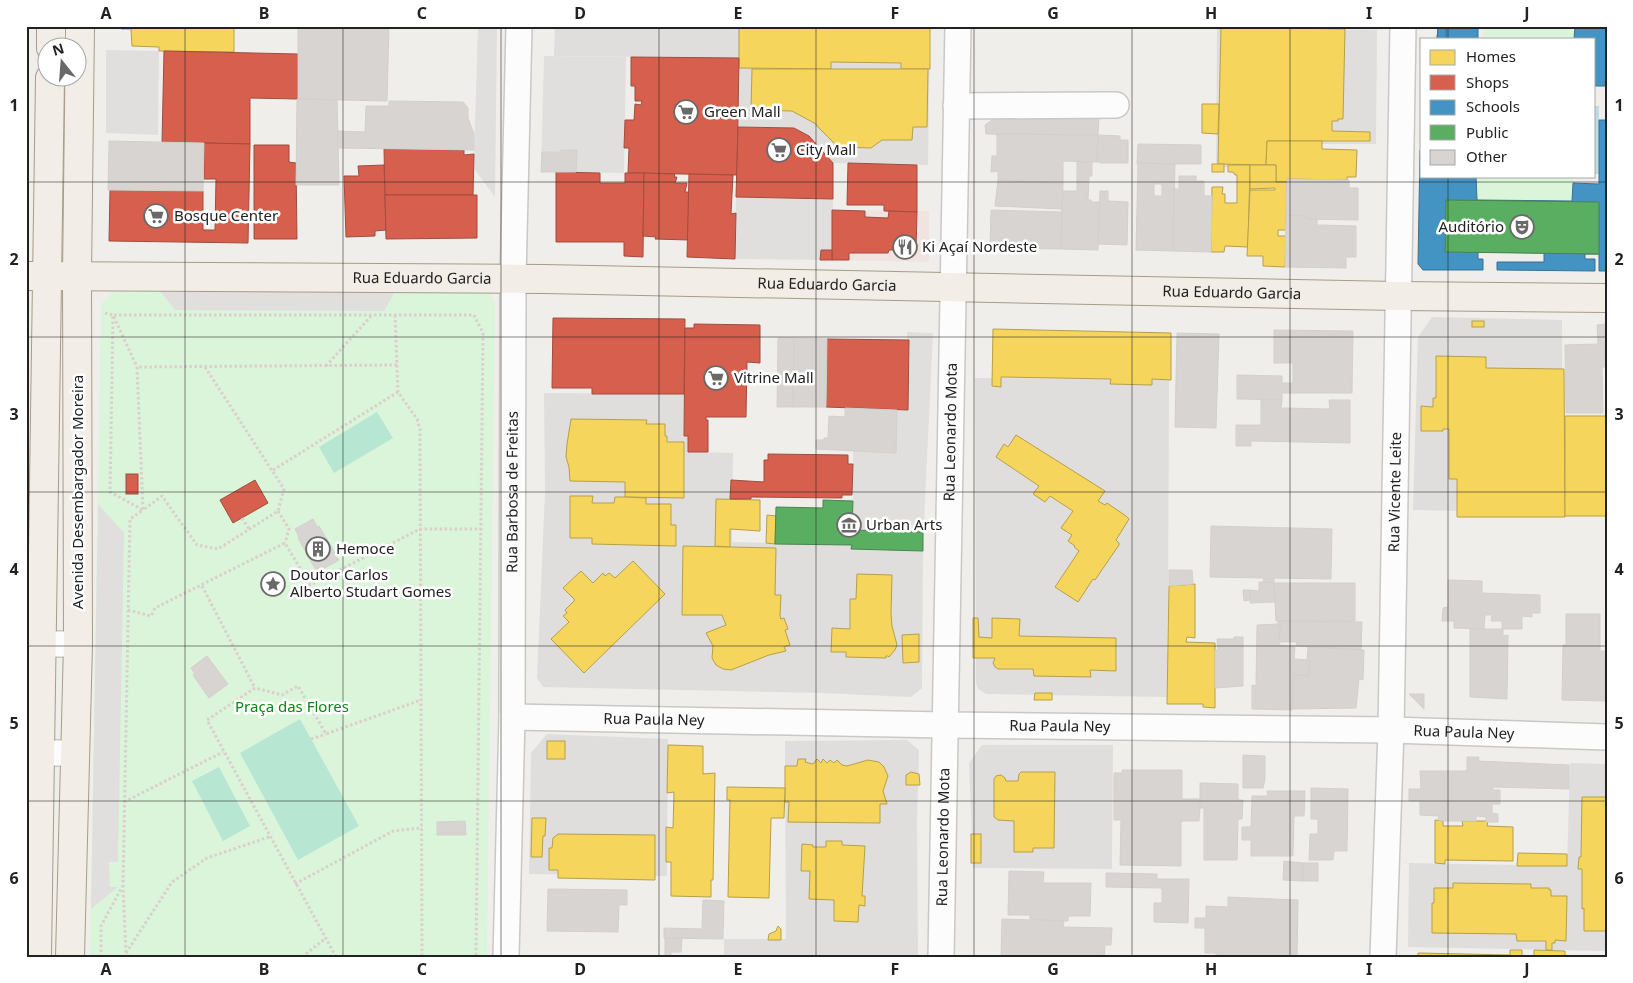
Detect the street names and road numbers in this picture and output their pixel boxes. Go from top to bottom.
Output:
street label: Rua Eduardo Garcia [352,267,492,288]
street label: Rua Eduardo Garcia [757,272,897,295]
street label: Rua Eduardo Garcia [1162,280,1302,303]
street label: Rua Leonardo Mota [938,363,961,502]
street label: Avenida Desembargador Moreira [67,375,87,609]
street label: Rua Barbosa de Freitas [501,411,522,573]
street label: Rua Vicente Leite [1383,432,1405,553]
street label: Rua Paula Ney [603,708,705,730]
street label: Rua Paula Ney [1009,715,1111,736]
street label: Rua Paula Ney [1413,720,1515,743]
street label: Rua Leonardo Mota [931,767,953,907]

